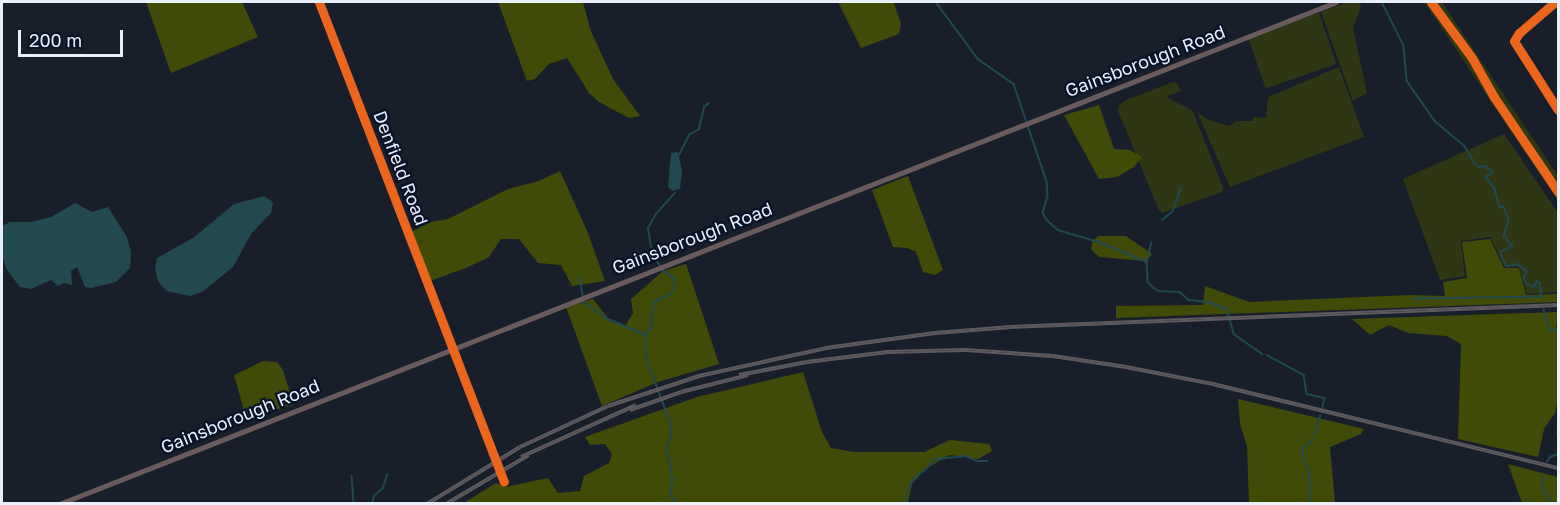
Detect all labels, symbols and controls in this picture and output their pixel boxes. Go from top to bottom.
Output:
scale bar [21,18,126,56]
street label: Gainsborough Road [1062,21,1228,101]
text: 200 m [29,29,82,51]
street label: Denfield Road [369,108,433,228]
street label: Gainsborough Road [609,198,775,278]
street label: Gainsborough Road [157,374,323,458]

